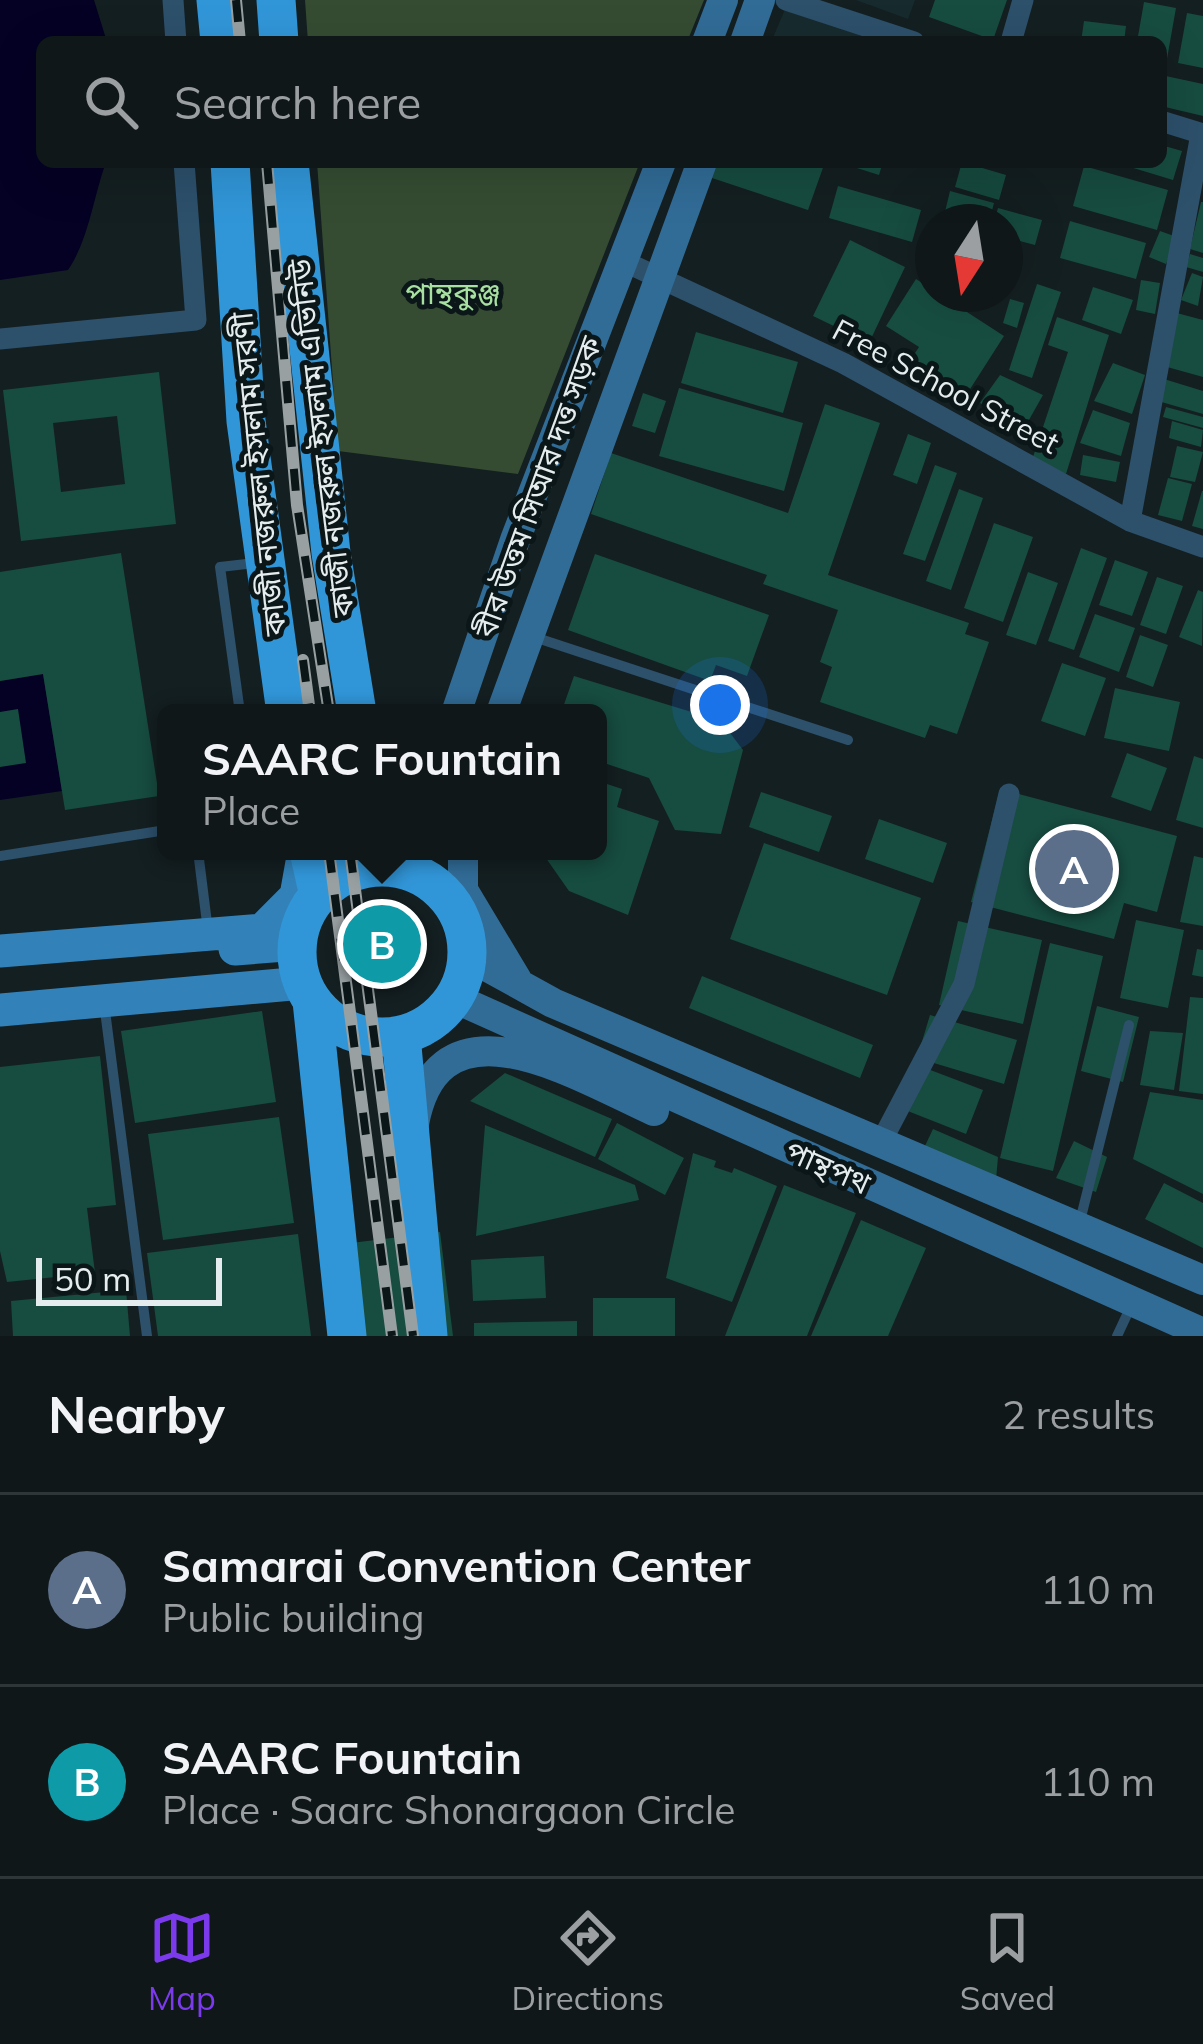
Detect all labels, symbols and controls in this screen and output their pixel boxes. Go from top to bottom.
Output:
search box [36,36,1167,168]
icon: search [78,69,144,135]
text: Search here [174,74,421,130]
north arrow [915,204,1023,312]
street label: কাজী নজরুল ইসলাম এভিনিউ [280,256,362,620]
park label: পান্থকুঞ্জ [406,274,500,312]
street label: কাজী নজরুল ইসলাম সরণী [222,309,294,639]
street label: Free School Street [826,310,1066,462]
street label: বীর উত্তম সিআর দত্ত সড়ক [465,331,610,644]
your location [690,675,750,735]
popup [157,704,607,860]
text: SAARC Fountain [202,730,562,786]
text: Place [202,786,300,835]
pin: A [1035,824,1113,914]
pin: B [343,899,421,989]
street label: পান্থপথ [780,1132,877,1203]
scale bar [36,1252,222,1305]
text: 50 m [54,1258,131,1299]
text: Nearby [48,1382,225,1446]
text: 2 results [1002,1390,1155,1439]
text: Samarai Convention Center [162,1537,750,1593]
text: A [72,1565,102,1614]
text: 110 m [1040,1565,1155,1614]
text: Public building [162,1593,425,1642]
text: SAARC Fountain [162,1729,522,1785]
text: B [74,1757,100,1806]
text: 110 m [1040,1757,1155,1806]
text: Place · Saarc Shonargaon Circle [162,1785,736,1834]
tab: Map [148,1905,216,2018]
tab: Directions [512,1905,664,2018]
tab: Saved [960,1905,1055,2018]

